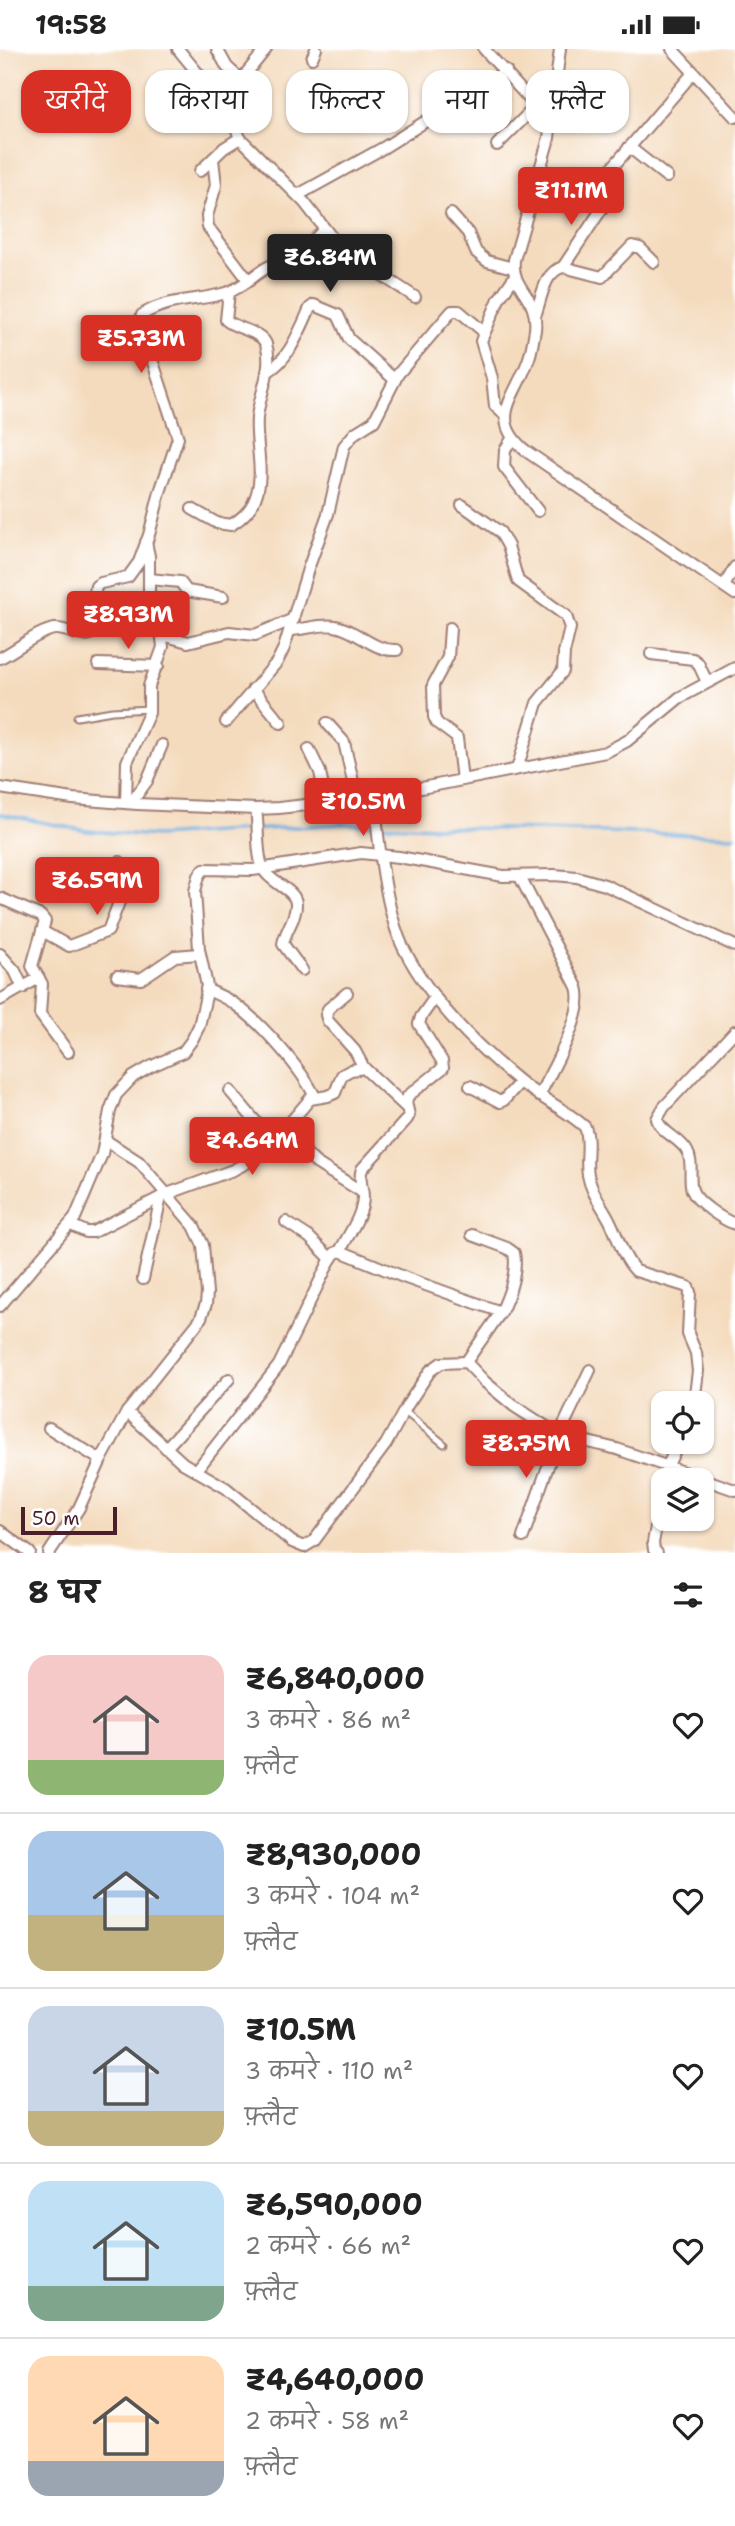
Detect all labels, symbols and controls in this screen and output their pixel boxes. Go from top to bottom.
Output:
text: 19:58 [35,7,107,42]
chip: खरीदें [21,70,131,133]
chip: किराया [145,70,272,133]
chip: फ़िल्टर [286,70,408,133]
chip: नया [422,70,512,133]
chip: फ़्लैट [526,70,629,133]
pin: ₹11.1M [514,167,628,227]
text: ₹11.1M [534,175,608,205]
pin: ₹6.84M [273,235,387,294]
text: ₹6.84M [283,242,377,272]
pin: ₹5.73M [84,315,198,375]
text: ₹5.73M [97,323,185,353]
pin: ₹8.93M [71,591,185,651]
text: ₹8.93M [83,599,173,629]
pin: ₹10.5M [306,779,420,838]
text: ₹10.5M [320,786,406,816]
pin: ₹6.59M [40,857,154,917]
text: ₹6.59M [51,865,143,895]
pin: ₹4.64M [195,1117,309,1177]
text: ₹4.64M [206,1125,298,1155]
map controls [651,1391,714,1531]
button: locate [651,1391,714,1454]
pin: ₹8.75M [469,1421,583,1480]
text: ₹8.75M [481,1428,571,1458]
button: layers [651,1468,714,1531]
scale bar [21,1504,117,1536]
text: 50 m [32,1506,80,1531]
text: 8 घर [28,1572,99,1613]
icon: filters [669,1576,707,1614]
text: ₹6,840,000 [245,1658,425,1699]
icon: home [84,1683,168,1767]
text: 3 कमरे · 86 m² [245,1705,411,1735]
icon: heart [669,1706,707,1744]
text: फ़्लैट [245,1751,297,1781]
text: ₹8,930,000 [245,1834,422,1875]
icon: home [84,1859,168,1943]
text: 3 कमरे · 104 m² [245,1881,420,1911]
icon: heart [669,1882,707,1920]
text: फ़्लैट [245,1927,297,1957]
text: ₹10.5M [245,2009,356,2050]
icon: home [84,2034,168,2118]
text: 3 कमरे · 110 m² [245,2056,413,2086]
icon: heart [669,2057,707,2095]
text: फ़्लैट [245,2102,297,2132]
text: ₹6,590,000 [245,2184,423,2225]
icon: home [84,2209,168,2293]
text: 2 कमरे · 66 m² [245,2231,411,2261]
icon: heart [669,2232,707,2270]
text: फ़्लैट [245,2277,297,2307]
text: ₹4,640,000 [245,2359,424,2400]
icon: home [84,2384,168,2468]
text: 2 कमरे · 58 m² [245,2406,409,2436]
icon: heart [669,2407,707,2445]
text: फ़्लैट [245,2452,297,2482]

